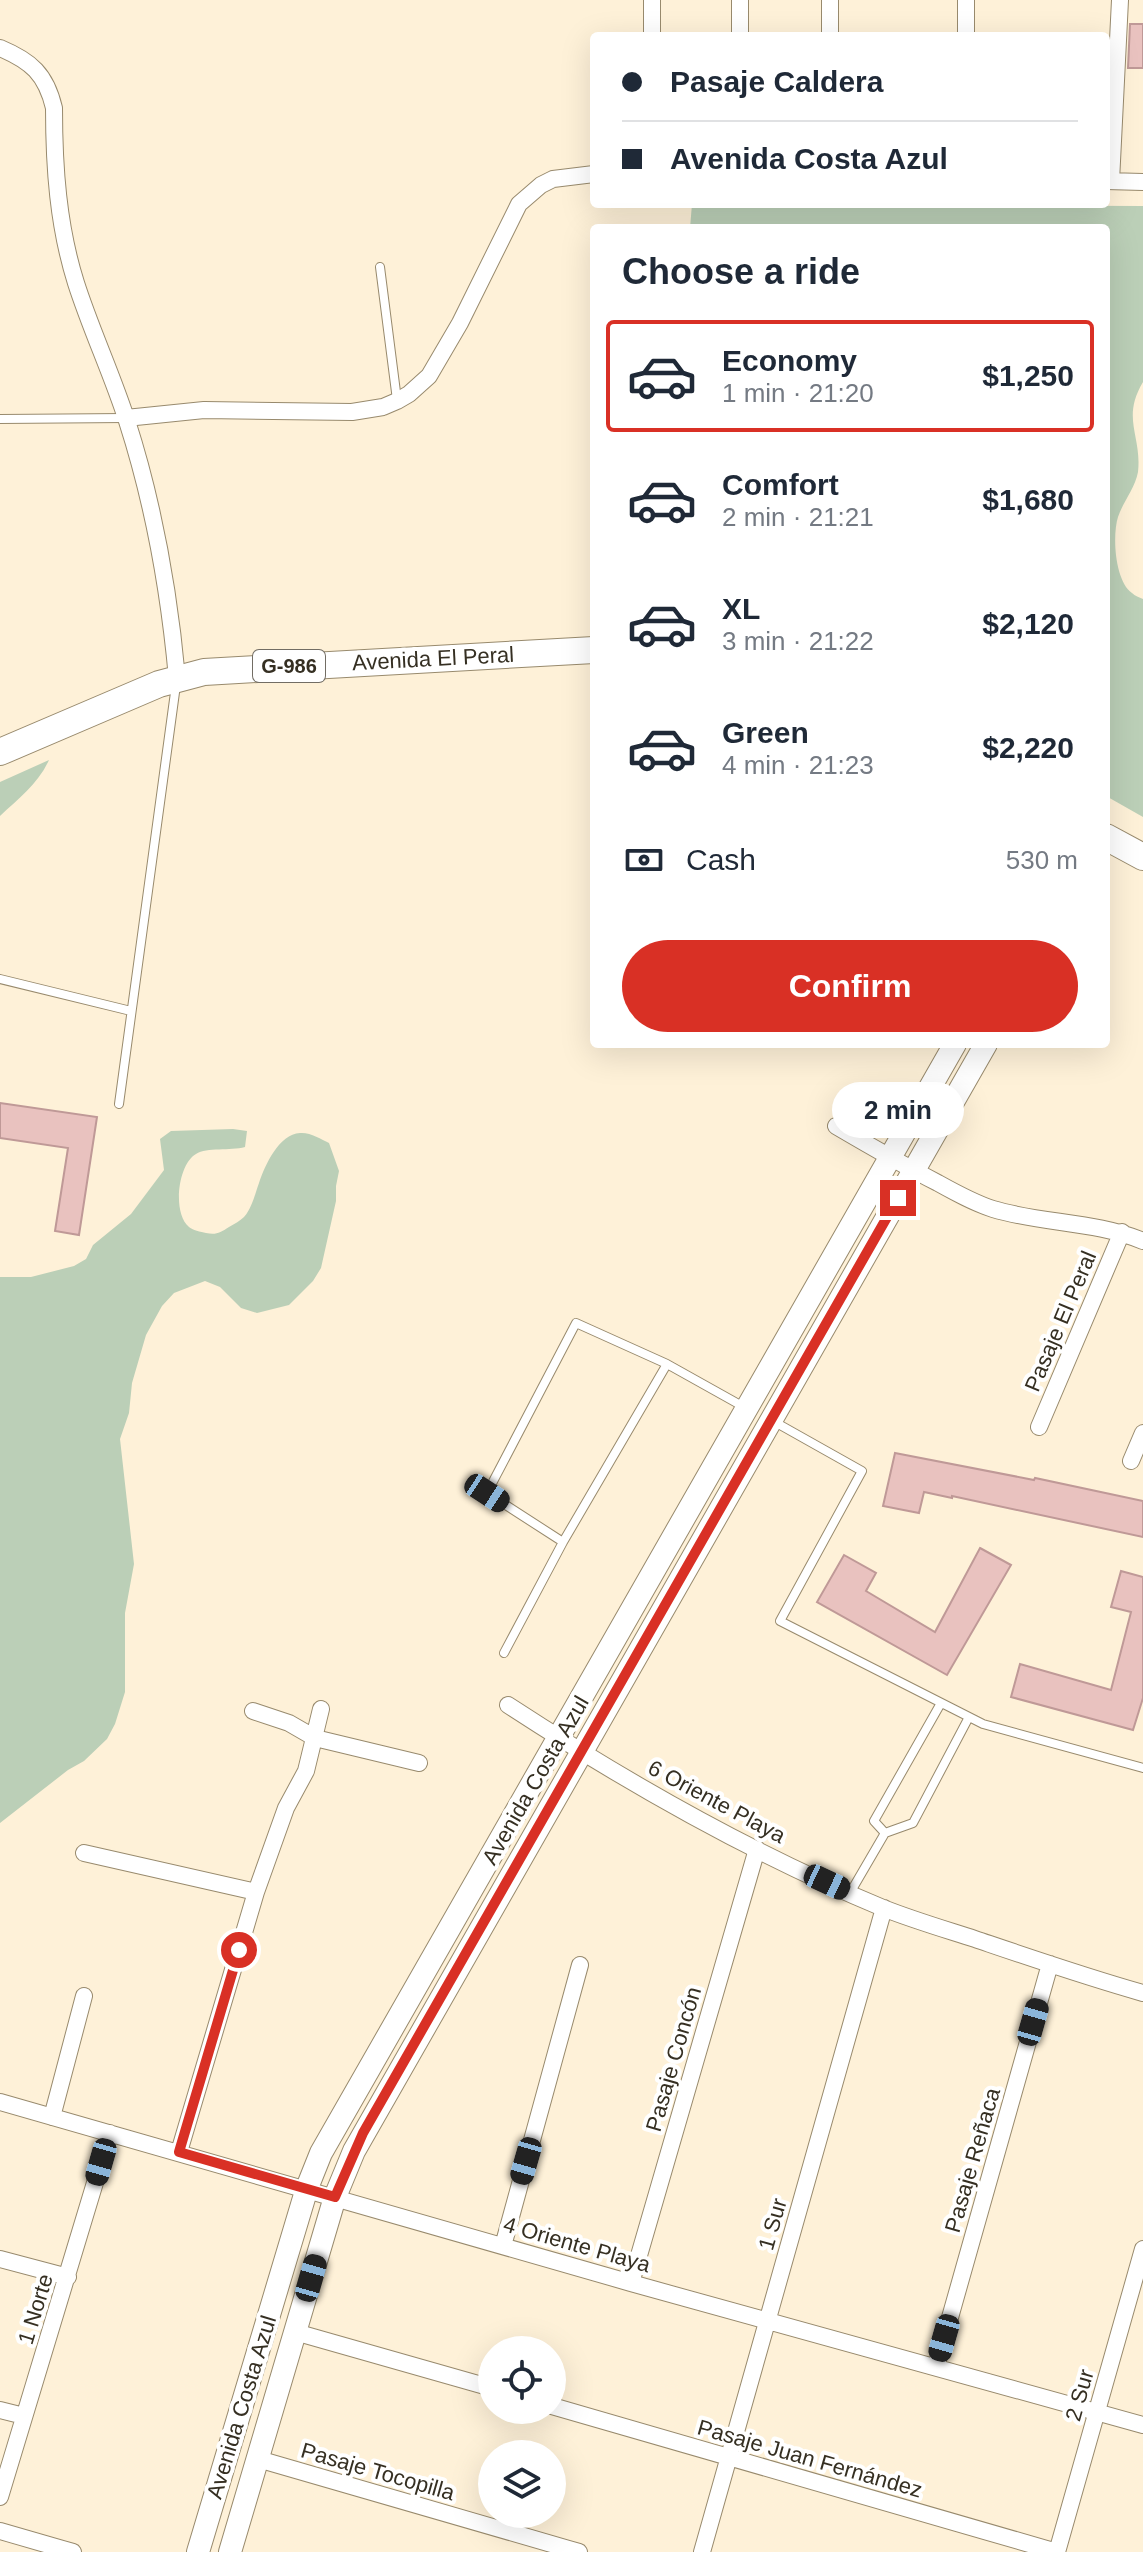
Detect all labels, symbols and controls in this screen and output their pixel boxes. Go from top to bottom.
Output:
text: Pasaje Caldera [670,65,883,98]
text: Avenida Costa Azul [670,142,948,175]
text: Choose a ride [622,251,860,292]
icon: car [626,340,698,412]
text: Economy [722,344,857,377]
text: $1,250 [982,359,1074,392]
text: 1 min · 21:20 [722,378,874,408]
icon: car [626,464,698,536]
text: Comfort [722,468,839,501]
text: $1,680 [982,483,1074,516]
text: 2 min · 21:21 [722,502,874,532]
icon: car [626,588,698,660]
text: XL [722,592,760,625]
text: $2,120 [982,607,1074,640]
text: 3 min · 21:22 [722,626,874,656]
street label: Avenida El Peral [351,642,515,675]
road number: G-986 [253,650,325,682]
icon: car [626,712,698,784]
text: Green [722,716,809,749]
text: $2,220 [982,731,1074,764]
text: 4 min · 21:23 [722,750,874,780]
icon: cash [622,838,666,882]
text: Cash [686,843,756,876]
text: 530 m [1006,845,1078,875]
button: Confirm [622,940,1078,1032]
callout: 2 min [832,1082,964,1138]
text: 2 min [864,1095,932,1125]
route end [880,1180,916,1216]
street label: Pasaje El Peral [1020,1247,1101,1395]
car [460,1470,514,1516]
street label: Avenida Costa Azul [477,1692,594,1869]
street label: 6 Oriente Playa [644,1755,790,1848]
car [800,1861,854,1903]
route start [221,1932,257,1968]
street label: Pasaje Concón [641,1984,706,2134]
car [1015,1996,1051,2048]
street label: Pasaje Reñaca [940,2084,1005,2235]
car [508,2135,544,2187]
car [83,2136,119,2188]
street label: 1 Sur [753,2195,792,2253]
street label: 4 Oriente Playa [501,2212,654,2278]
car [293,2252,329,2304]
street label: 1 Norte [13,2271,58,2347]
street label: Avenida Costa Azul [202,2312,281,2502]
car [926,2312,962,2364]
map controls [478,2336,566,2528]
button: locate [478,2336,566,2424]
street label: 2 Sur [1060,2366,1099,2424]
street label: Pasaje Juan Fernández [695,2414,925,2503]
street label: Pasaje Tocopilla [298,2438,458,2506]
button: layers [478,2440,566,2528]

